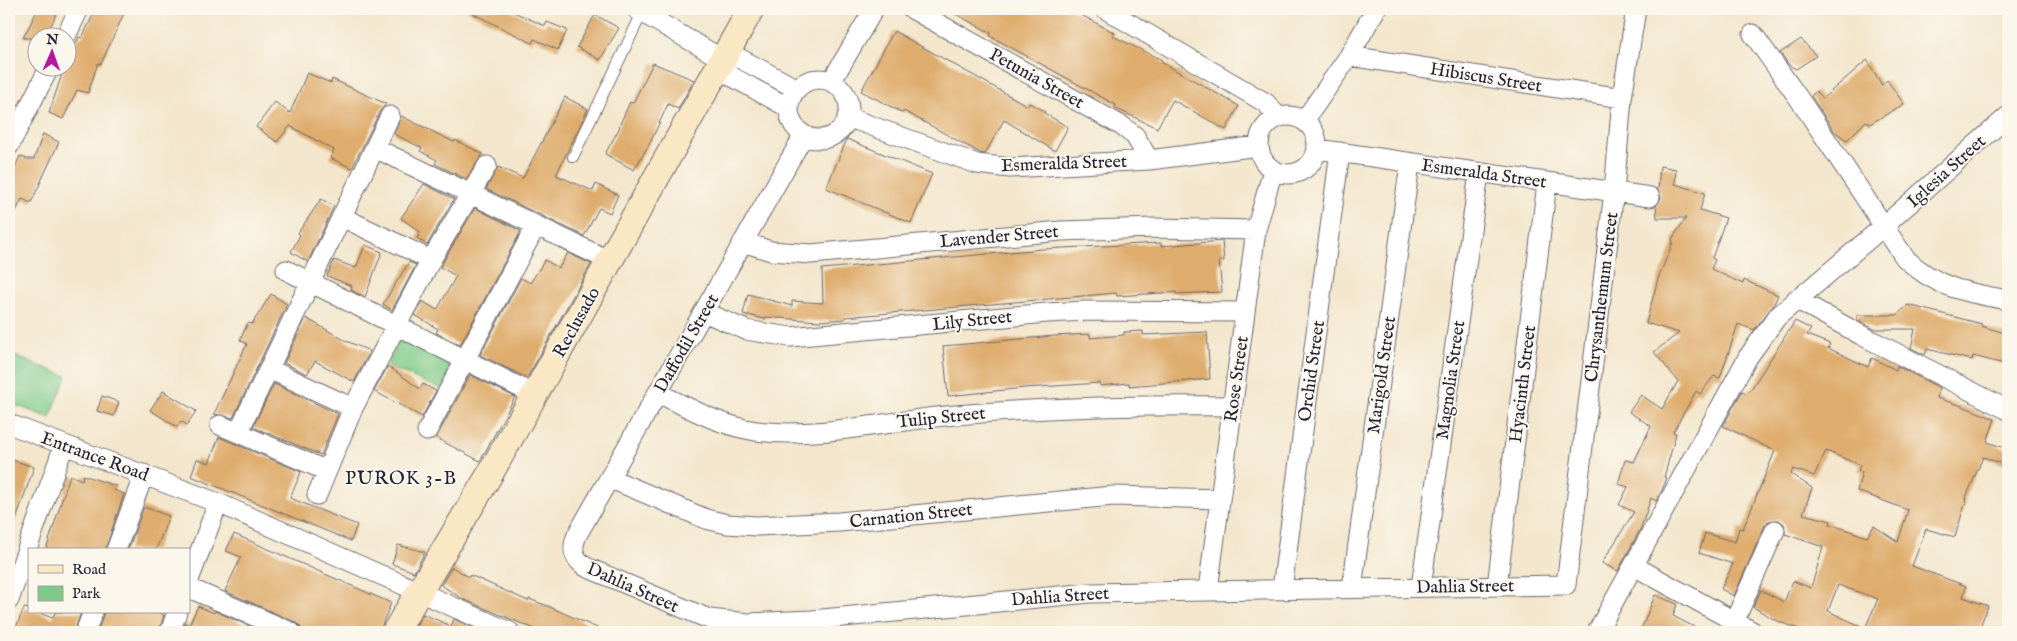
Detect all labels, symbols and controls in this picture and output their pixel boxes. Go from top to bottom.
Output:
north arrow [28,28,78,78]
text: N [45,31,59,49]
street label: Petunia Street [985,44,1088,115]
street label: Hibiscus Street [1428,58,1543,99]
street label: Iglesia Street [1903,131,1991,214]
street label: Esmeralda Street [1001,151,1128,178]
street label: Esmeralda Street [1420,154,1548,195]
street label: Chrysanthemum Street [1581,211,1624,384]
street label: Lavender Street [939,221,1060,254]
street label: Reclusado [549,283,606,362]
street label: Daffodil Street [650,290,725,397]
street label: Lily Street [931,306,1013,337]
street label: Marigold Street [1363,315,1402,436]
street label: Orchid Street [1294,319,1331,423]
street label: Magnolia Street [1432,319,1471,441]
street label: Hyacinth Street [1505,324,1542,444]
street label: Rose Street [1220,335,1255,424]
street label: Tulip Street [896,402,987,435]
street label: Entrance Road [38,427,152,488]
district label: PUROK 3-B [345,467,457,491]
street label: Carnation Street [849,499,974,534]
legend [28,548,190,614]
street label: Dahlia Street [583,558,682,619]
text: Road [72,560,107,579]
street label: Dahlia Street [1416,575,1514,600]
street label: Dahlia Street [1010,583,1110,612]
text: Park [72,584,102,603]

